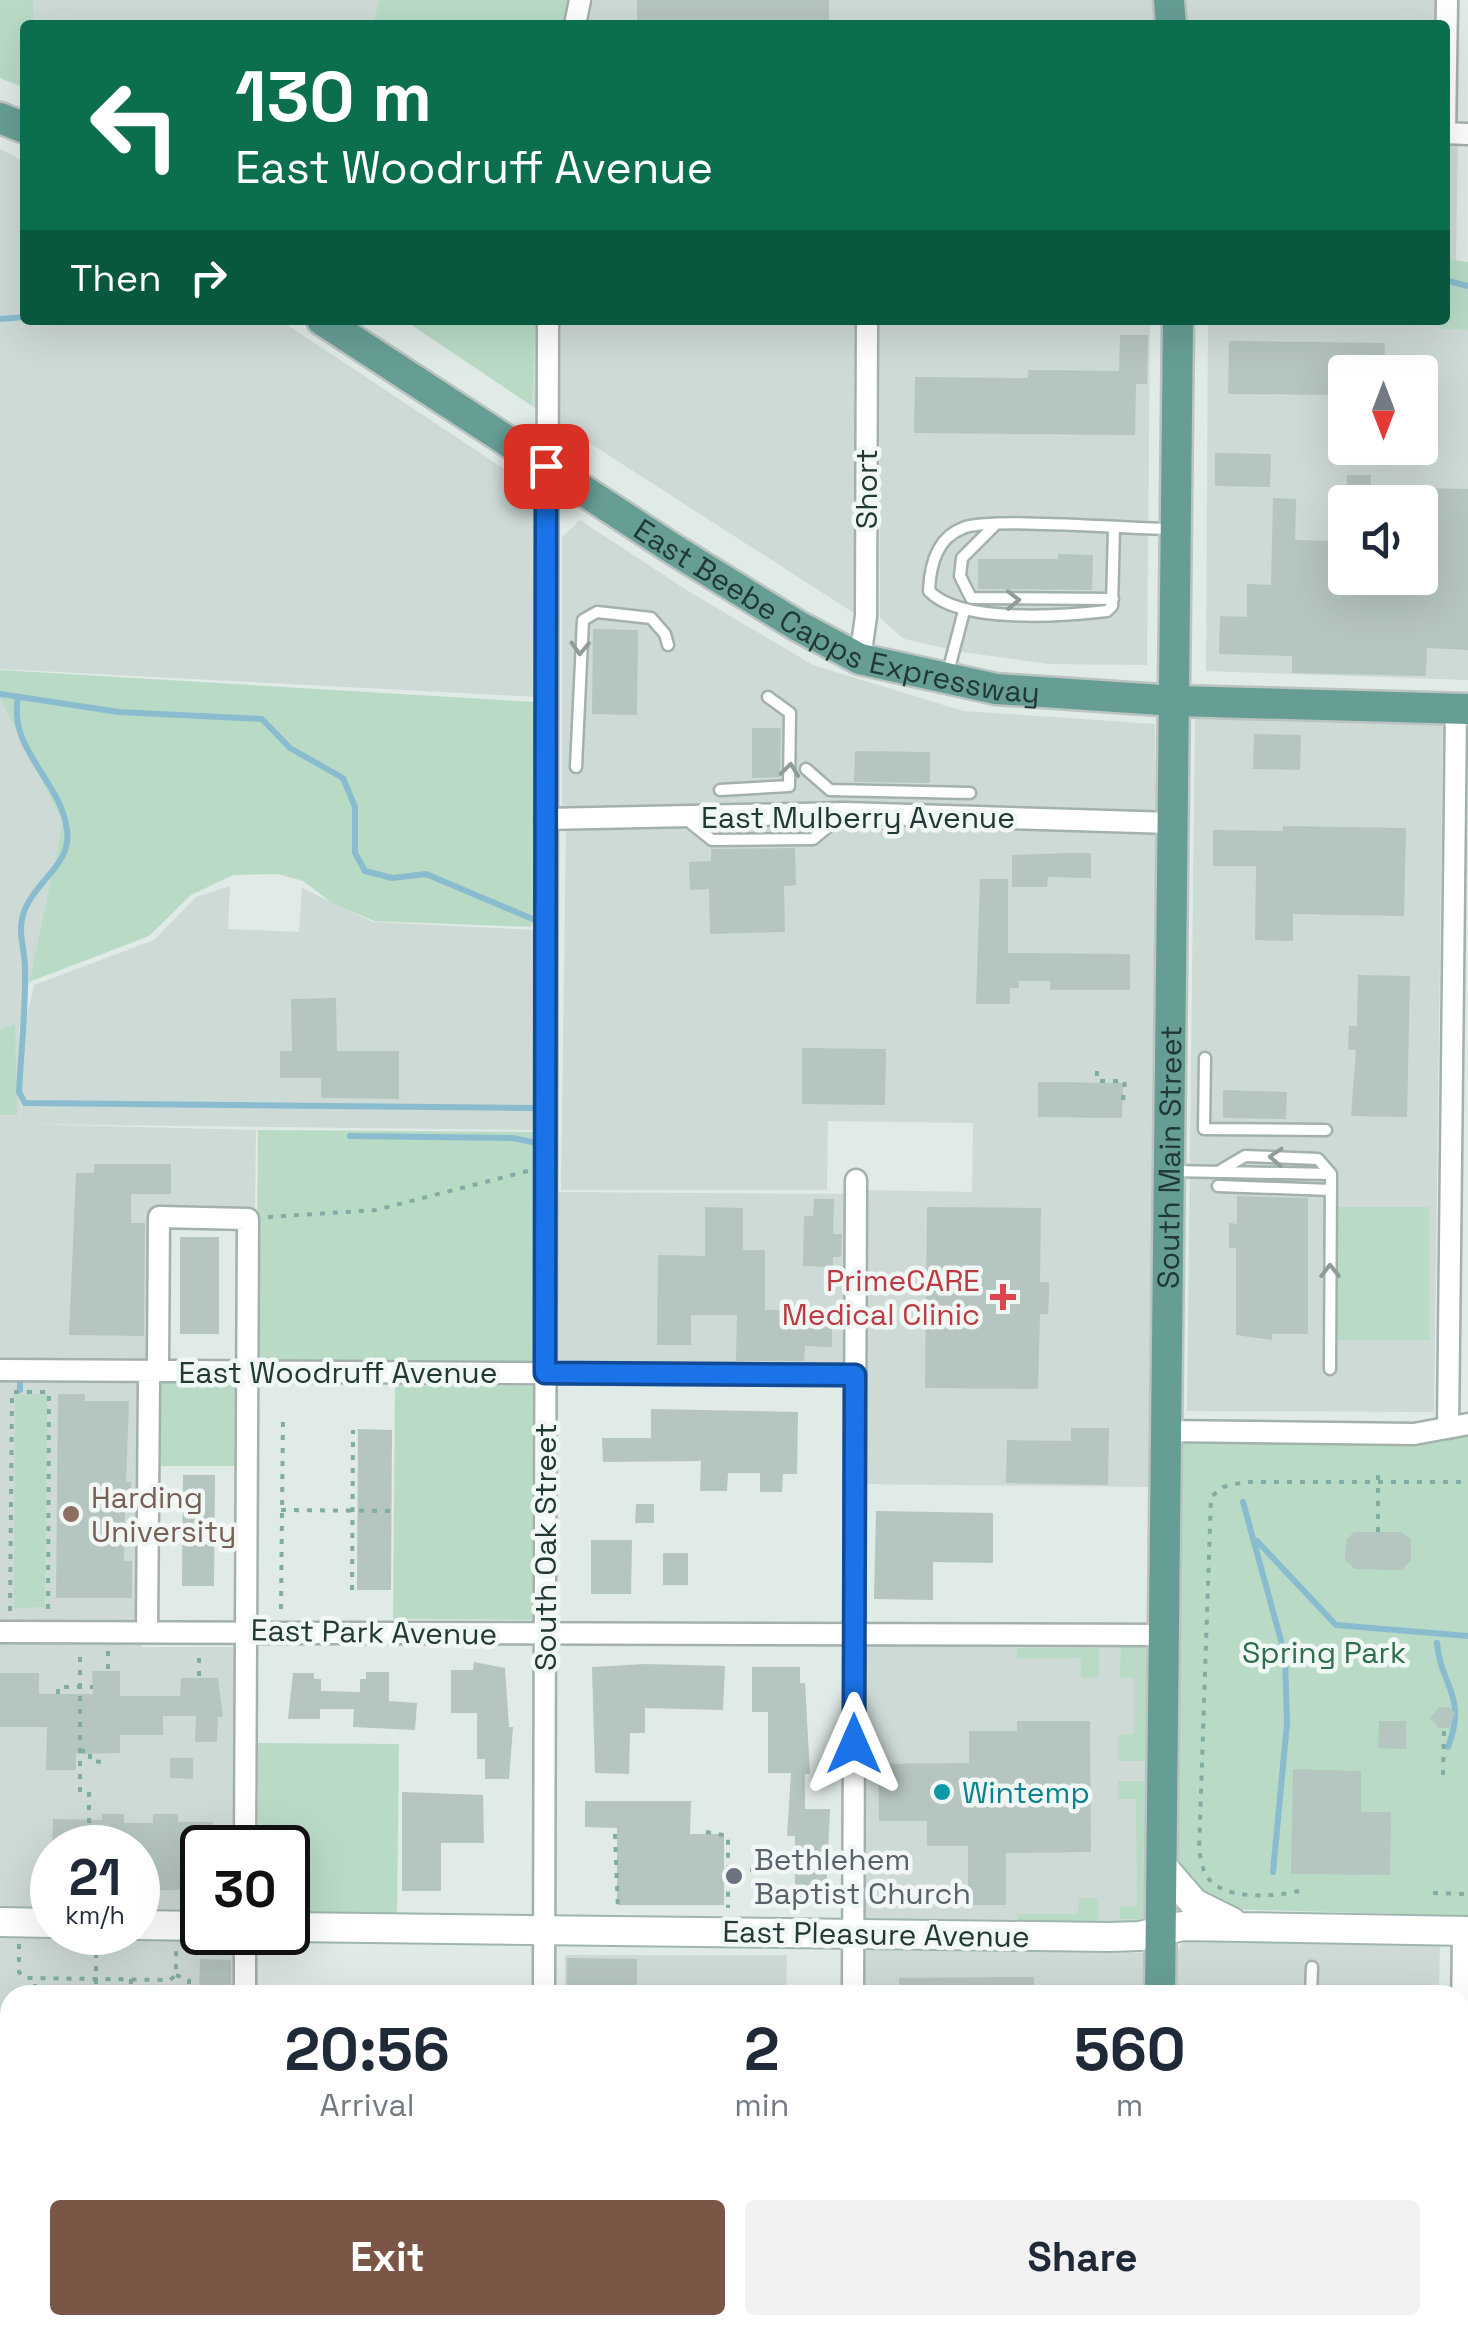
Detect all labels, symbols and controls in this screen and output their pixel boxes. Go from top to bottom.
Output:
text: 130 m [235,52,432,141]
icon: left [70,60,200,190]
text: East Woodruff Avenue [235,139,713,196]
icon: right [181,250,236,305]
text: Then [70,254,161,302]
north arrow [1328,355,1438,465]
map controls [1328,355,1438,595]
pin [504,424,589,509]
icon: arrive [519,439,574,494]
street label: Short [847,449,886,529]
button: sound [1328,485,1438,595]
street label: East Beebe Capps Expressway [627,509,1041,711]
one-way arrow [1006,589,1022,610]
one-way arrow [570,640,591,656]
one-way arrow [779,762,800,779]
street label: East Mulberry Avenue [701,798,1015,837]
street label: South Main Street [1148,1025,1190,1289]
one-way arrow [1267,1147,1283,1168]
place label: PrimeCARE Medical Clinic [782,1261,980,1334]
one-way arrow [1319,1263,1341,1278]
marker: PrimeCARE Medical Clinic [990,1284,1016,1310]
street label: East Woodruff Avenue [179,1353,497,1392]
street label: South Oak Street [526,1423,565,1671]
place label: Harding University [91,1478,236,1551]
marker: Harding University [60,1503,82,1525]
street label: East Park Avenue [250,1610,498,1654]
park label: Spring Park [1242,1633,1406,1672]
position arrow [802,1692,906,1796]
place label: Wintemp [962,1773,1090,1812]
marker: Wintemp [931,1781,953,1803]
speed limit sign: 30 [180,1825,310,1955]
place label: Bethlehem Baptist Church [754,1840,971,1913]
text: 21 [69,1846,121,1910]
marker: Bethlehem Baptist Church [723,1865,745,1887]
text: km/h [65,1899,125,1931]
street label: East Pleasure Avenue [722,1912,1030,1956]
text: 20:56 [284,2011,450,2088]
text: 2 [744,2011,780,2088]
text: 560 [1074,2011,1186,2088]
text: Arrival [320,2085,415,2125]
text: min [734,2085,789,2125]
text: m [1116,2085,1143,2125]
button: Exit [50,2200,725,2315]
button: Share [745,2200,1420,2315]

